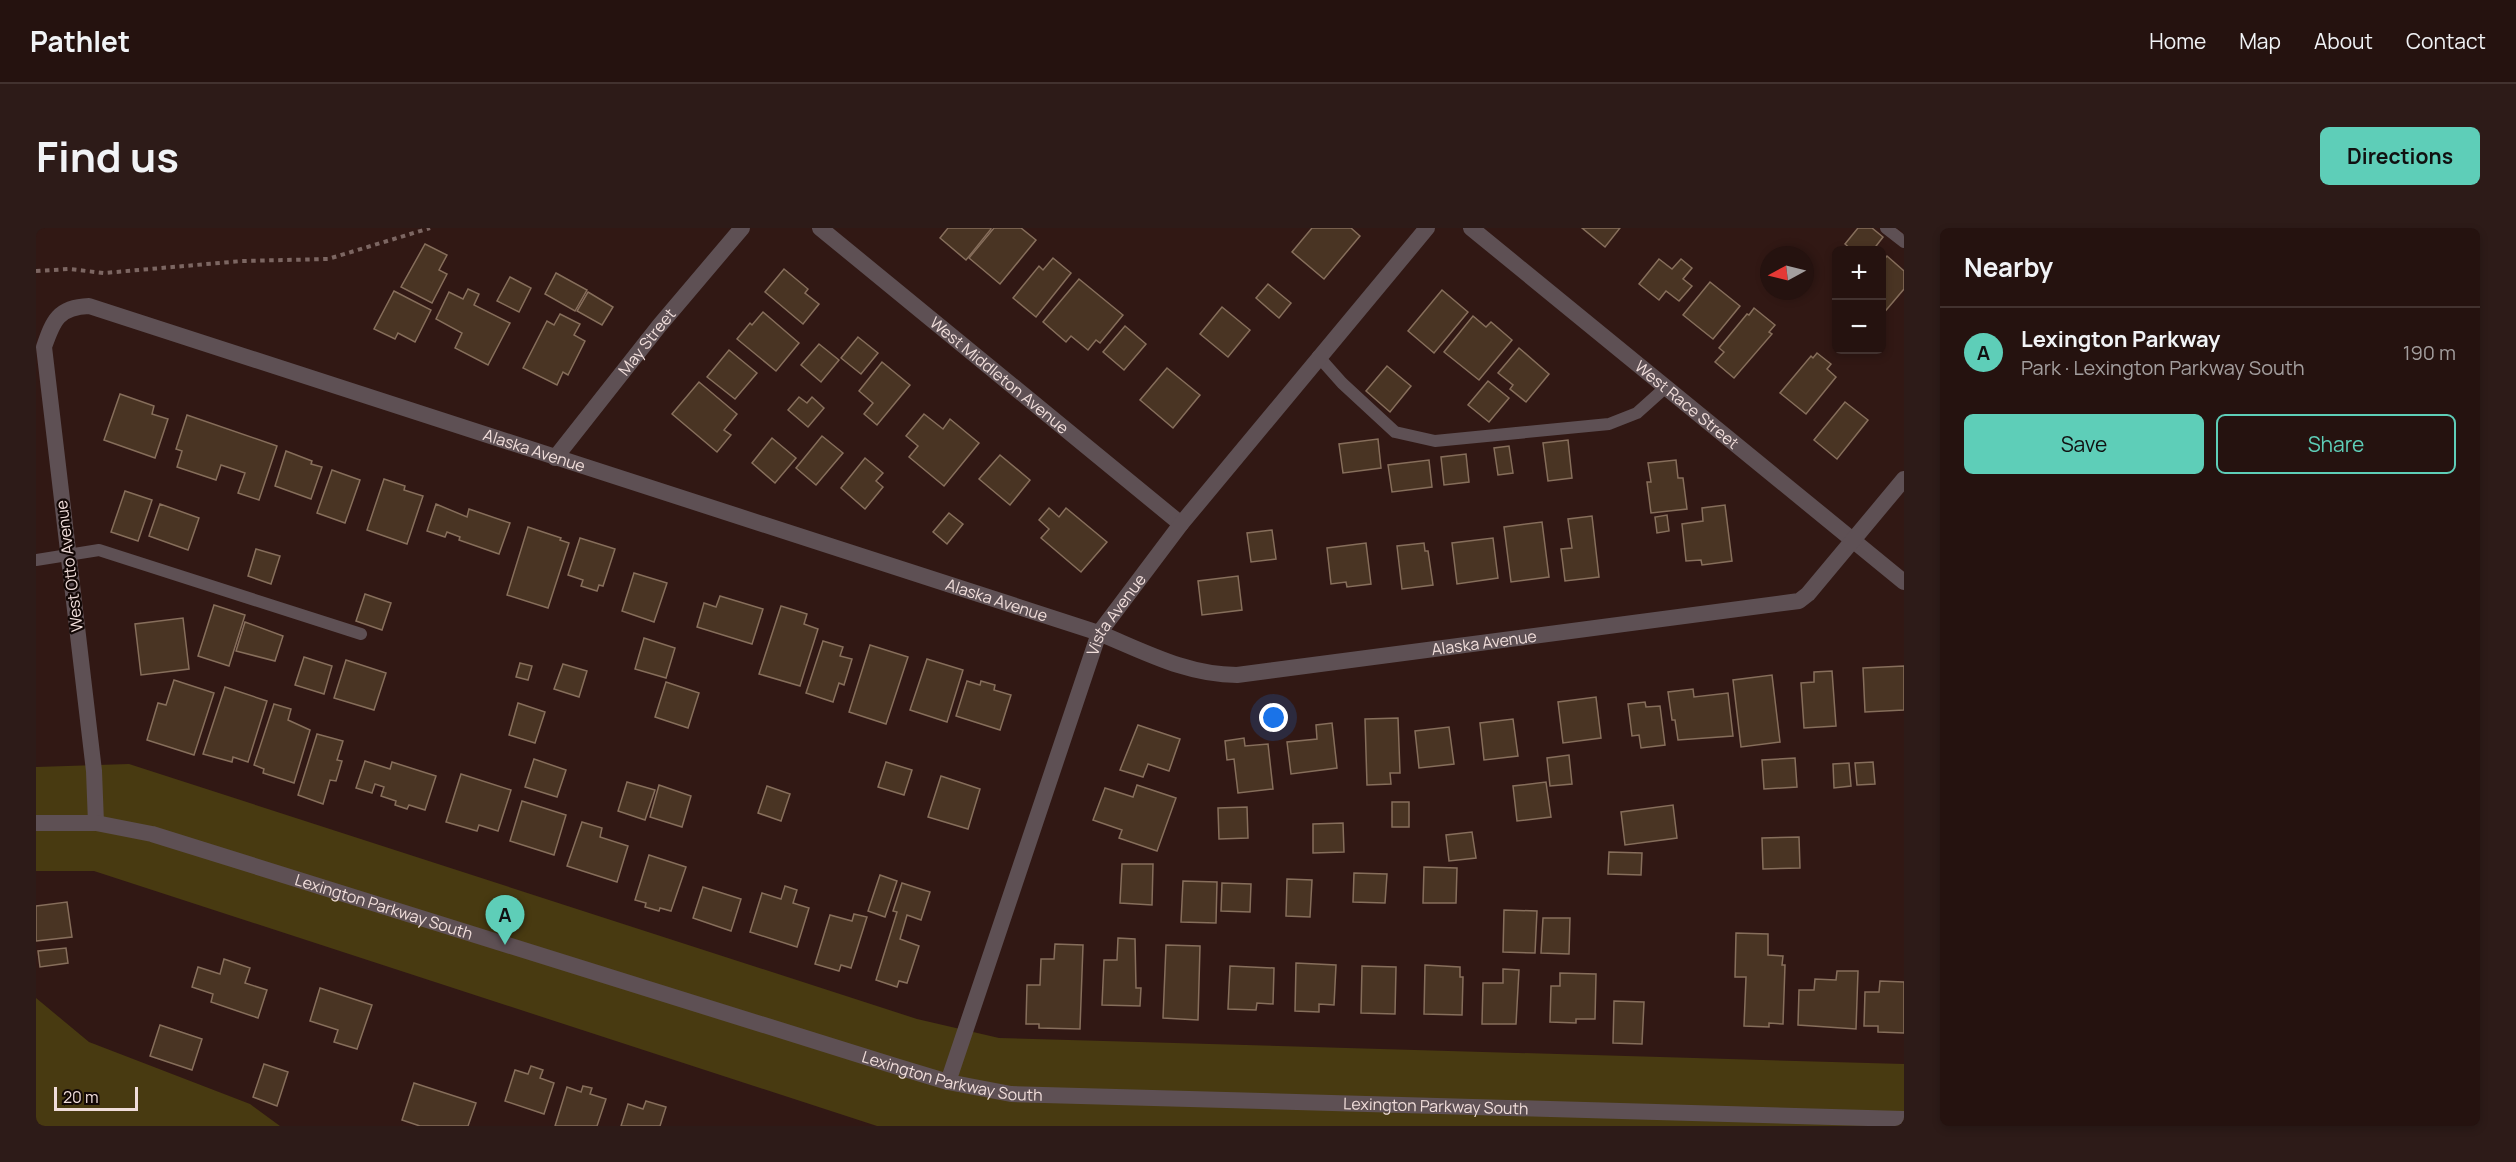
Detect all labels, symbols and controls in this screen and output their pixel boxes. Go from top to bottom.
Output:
text: Pathlet [30,22,130,60]
text: Home [2149,27,2206,55]
text: Map [2239,27,2281,55]
text: About [2314,27,2373,55]
text: Contact [2406,27,2486,55]
text: Find us [36,127,179,185]
button: Directions [2320,127,2480,185]
north arrow [1760,246,1814,300]
map controls [1832,246,1886,354]
button: + [1832,246,1886,300]
text: Nearby [1964,249,2053,285]
button: − [1832,300,1886,354]
street label: May Street [613,303,680,380]
street label: West Middleton Avenue [925,311,1074,439]
text: Lexington Parkway [2021,324,2220,354]
text: A [1977,339,1990,366]
text: 190 m [2403,339,2456,366]
text: Park · Lexington Parkway South [2021,354,2305,381]
street label: West Race Street [1630,355,1744,454]
button: Save [1964,414,2204,474]
button: Share [2216,414,2456,474]
street label: Alaska Avenue [481,423,588,477]
street label: West Otto Avenue [50,499,88,633]
street label: Vista Avenue [1081,569,1151,658]
street label: Alaska Avenue [943,573,1051,627]
street label: Alaska Avenue [1430,625,1538,660]
your location [1259,703,1288,732]
street label: Lexington Parkway South [292,868,476,945]
pin: A [486,896,524,945]
street label: Lexington Parkway South [859,1045,1043,1106]
scale bar [54,1084,138,1112]
text: 20 m [63,1086,99,1108]
street label: Lexington Parkway South [1343,1092,1529,1119]

